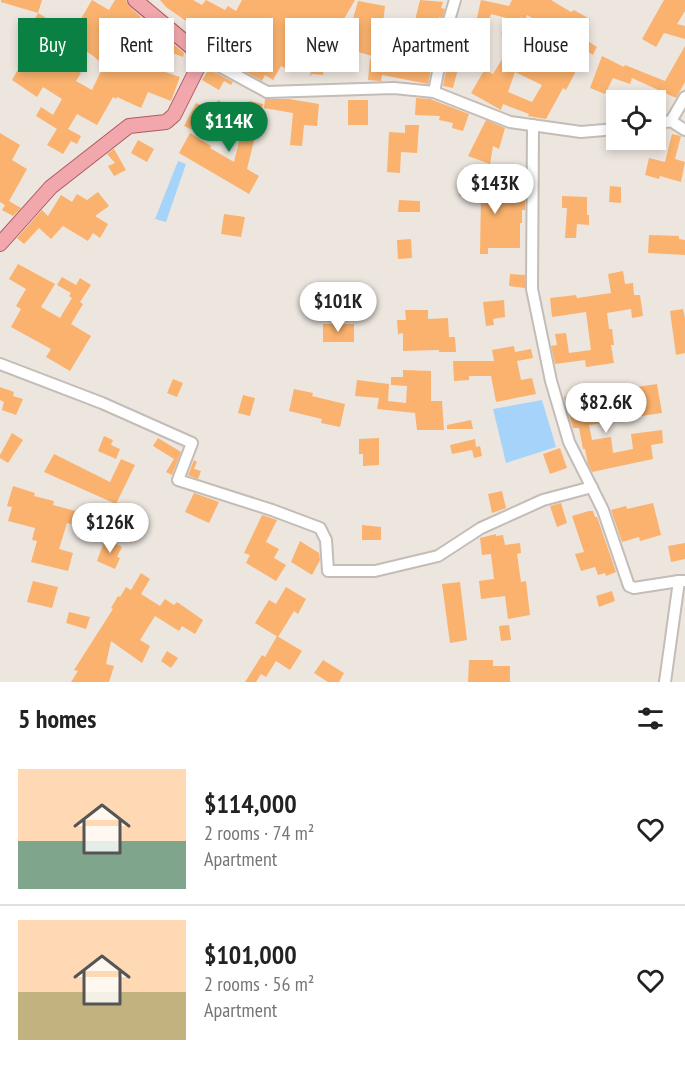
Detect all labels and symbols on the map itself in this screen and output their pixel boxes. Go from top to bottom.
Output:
pin: $114K [187,102,271,153]
pin: $143K [453,164,537,215]
pin: $101K [296,282,380,333]
pin: $82.6K [557,383,655,434]
pin: $126K [68,503,152,554]

